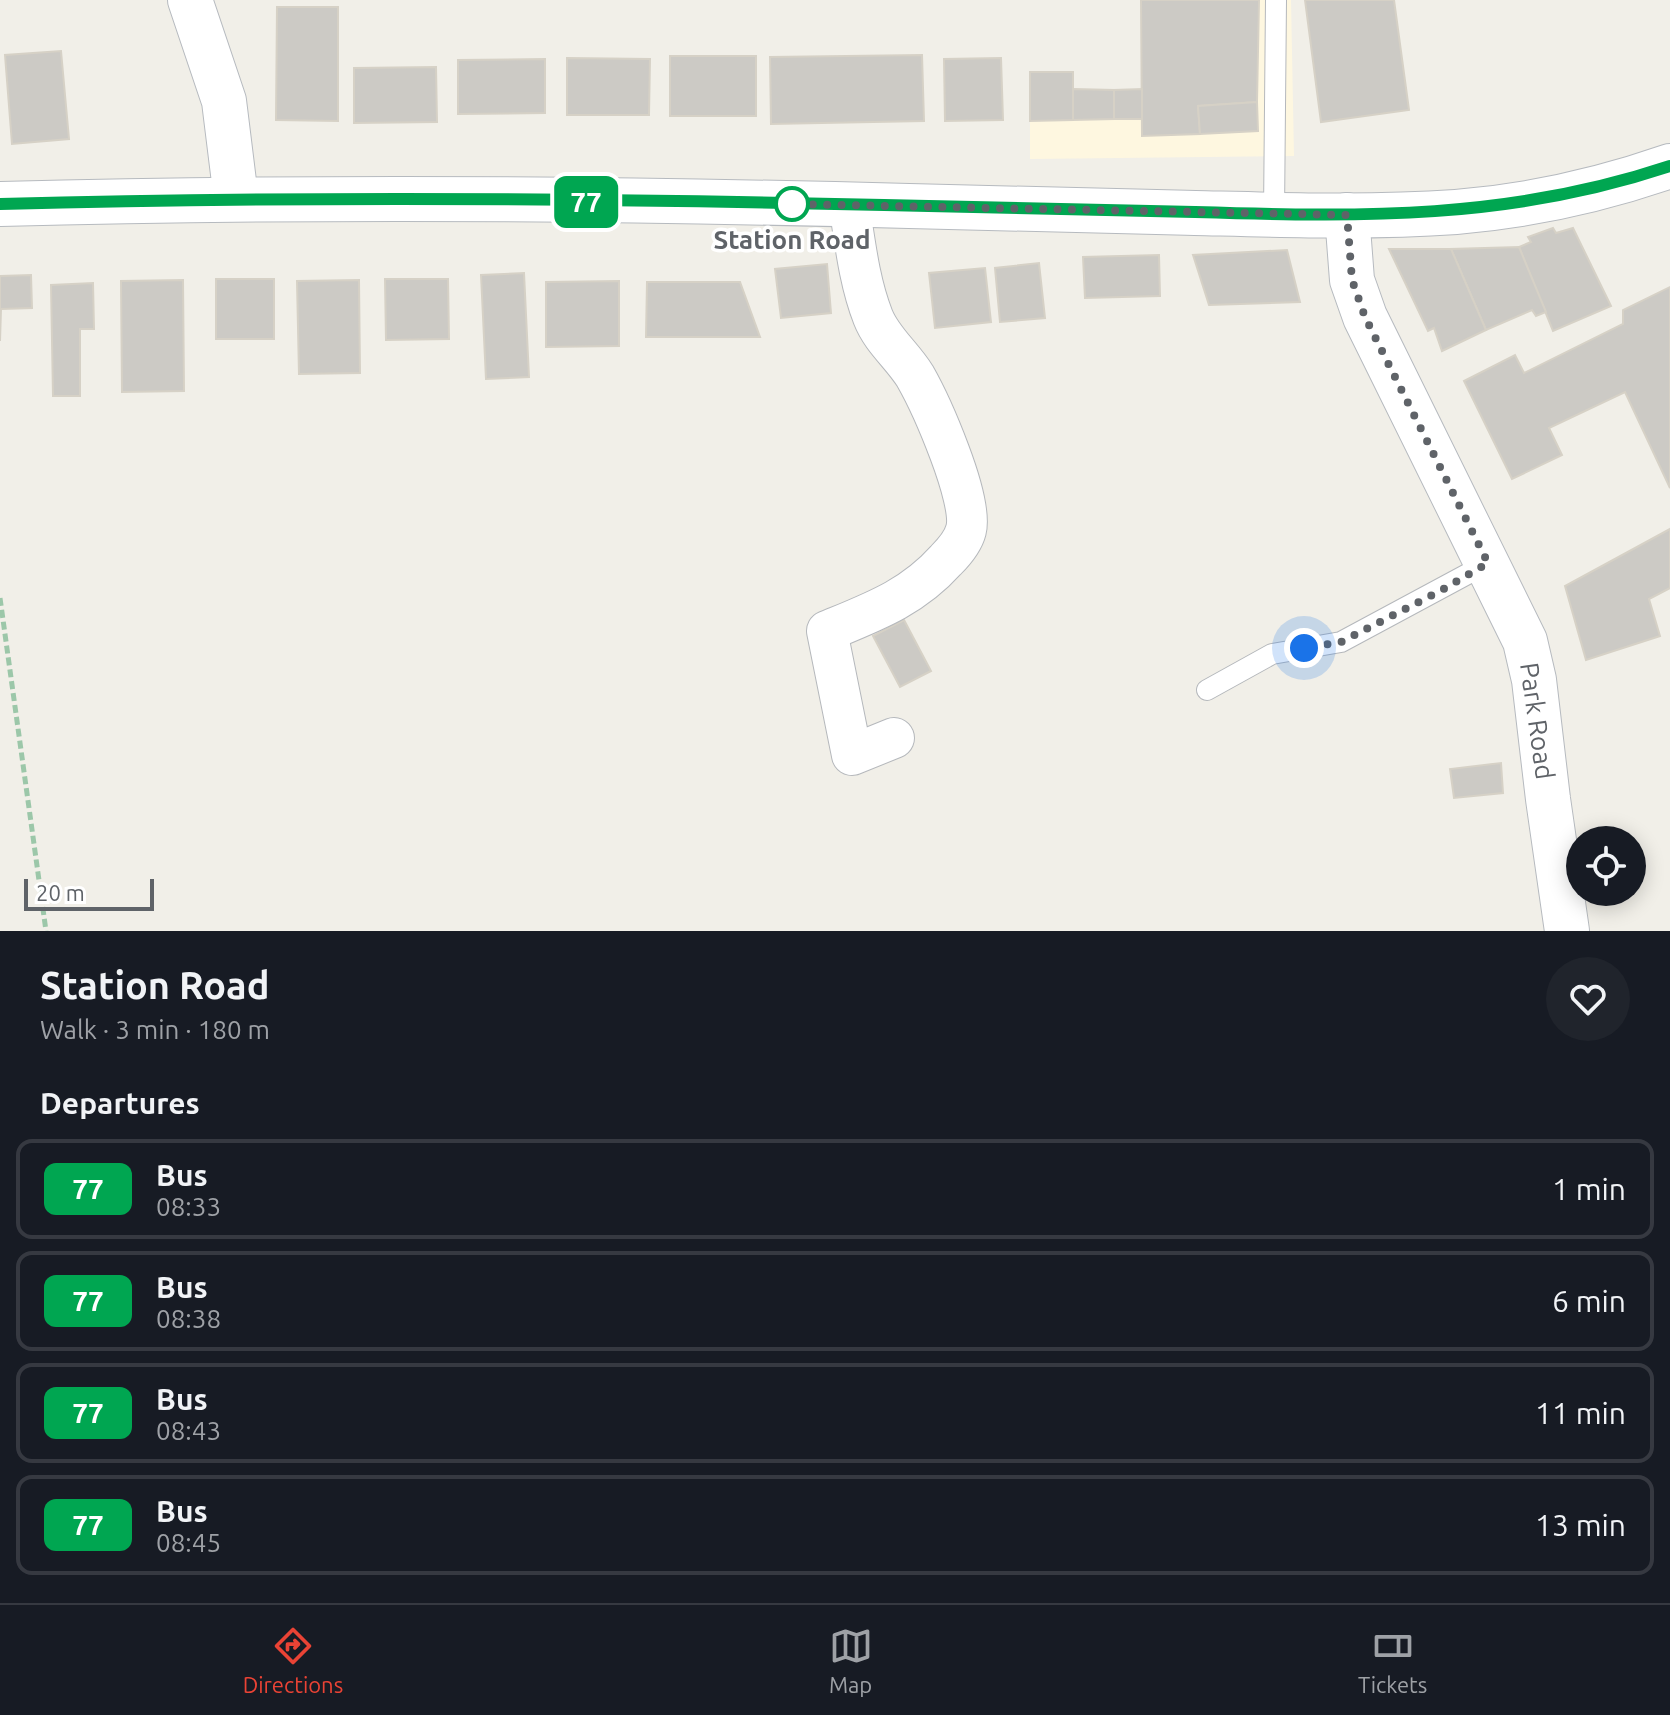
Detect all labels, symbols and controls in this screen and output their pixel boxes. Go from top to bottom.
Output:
line badge: 77 [550,176,622,228]
text: 77 [570,186,602,217]
marker: Station Road [775,187,809,221]
place label: Station Road [713,225,871,254]
your location [1284,628,1324,668]
street label: Park Road [1515,661,1560,781]
map controls [1566,826,1646,906]
button: locate [1566,826,1646,906]
scale bar [24,875,154,911]
text: 20 m [36,880,85,905]
button: heart [1546,957,1630,1041]
text: Station Road [40,964,270,1006]
text: Walk · 3 min · 180 m [40,1015,270,1044]
text: Departures [40,1086,200,1120]
text: Bus [156,1158,208,1192]
text: 1 min [1552,1172,1626,1206]
text: 77 [72,1173,104,1204]
text: 08:33 [156,1192,221,1221]
text: Bus [156,1270,208,1304]
text: 6 min [1552,1284,1626,1318]
text: 77 [72,1285,104,1316]
text: 08:38 [156,1304,221,1333]
text: Bus [156,1382,208,1416]
text: 11 min [1535,1396,1626,1430]
text: 77 [72,1397,104,1428]
text: 08:43 [156,1416,221,1445]
text: Bus [156,1494,208,1528]
text: 13 min [1535,1508,1626,1542]
text: 77 [72,1509,104,1540]
text: 08:45 [156,1528,221,1557]
tab: Directions [243,1624,343,1697]
tab: Map [829,1624,873,1697]
tab: Tickets [1358,1624,1427,1697]

